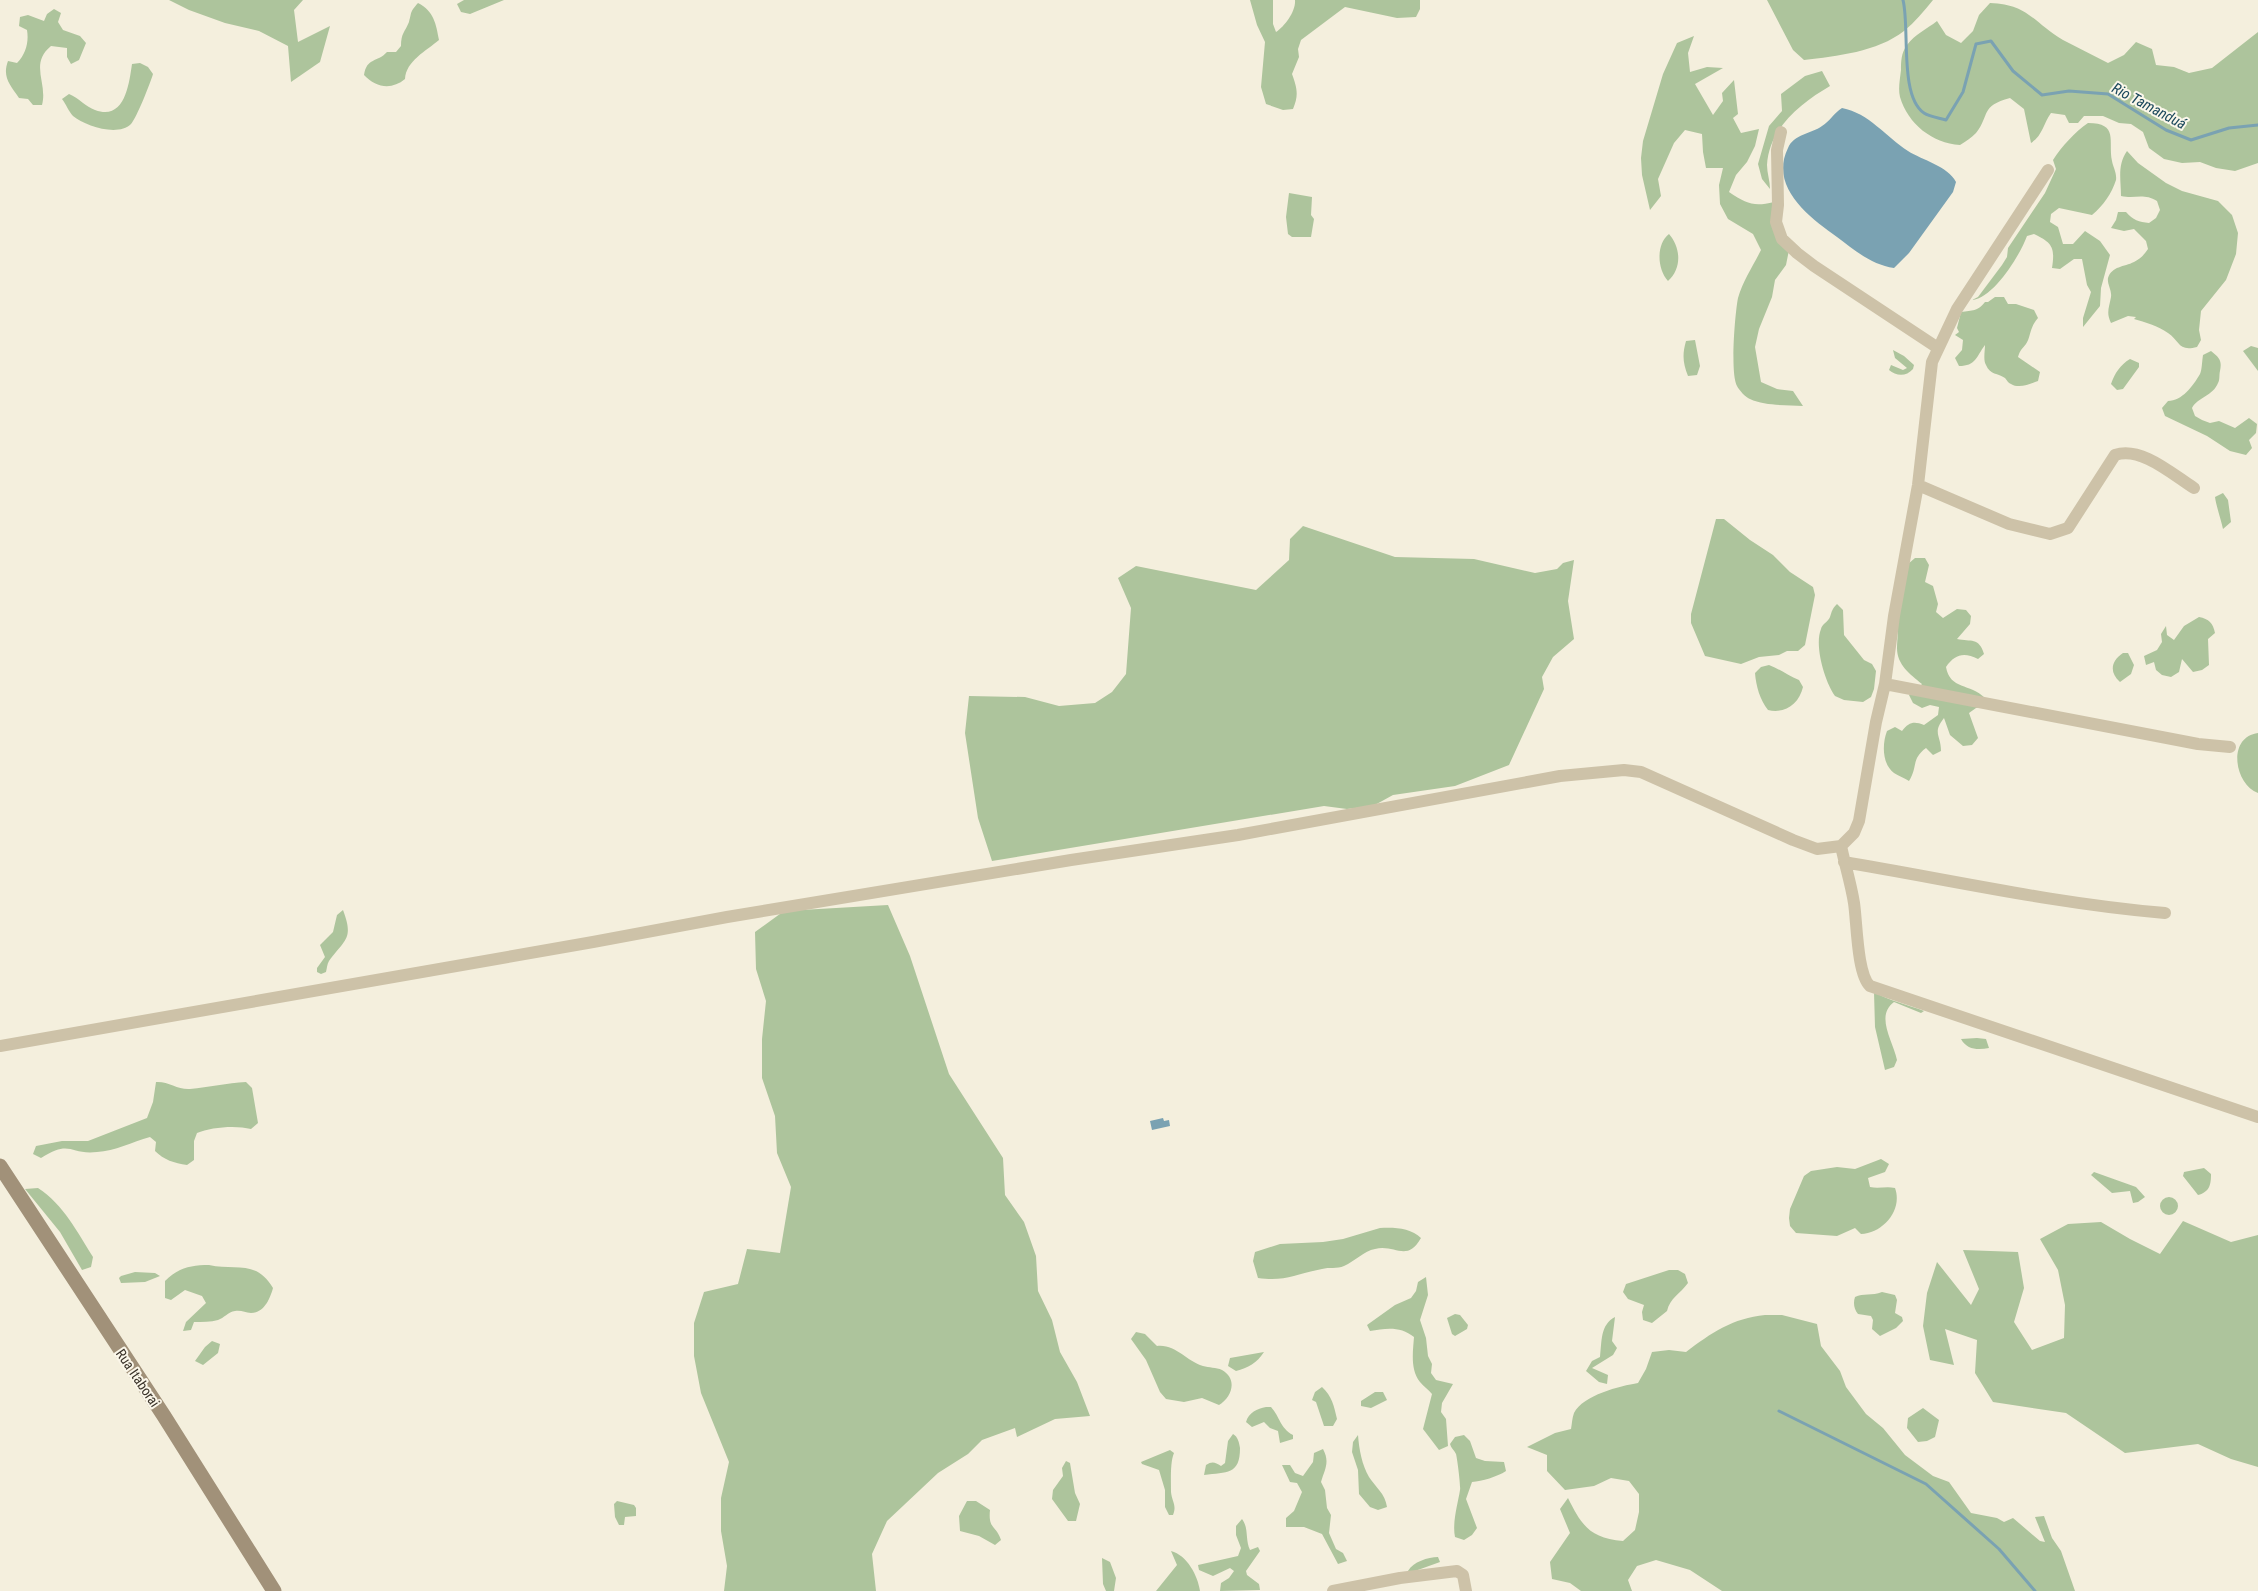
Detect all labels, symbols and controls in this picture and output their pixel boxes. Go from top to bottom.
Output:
water label: Rio Tamanduá [2109,79,2190,134]
street label: Rua Itaborai [113,1346,163,1410]

